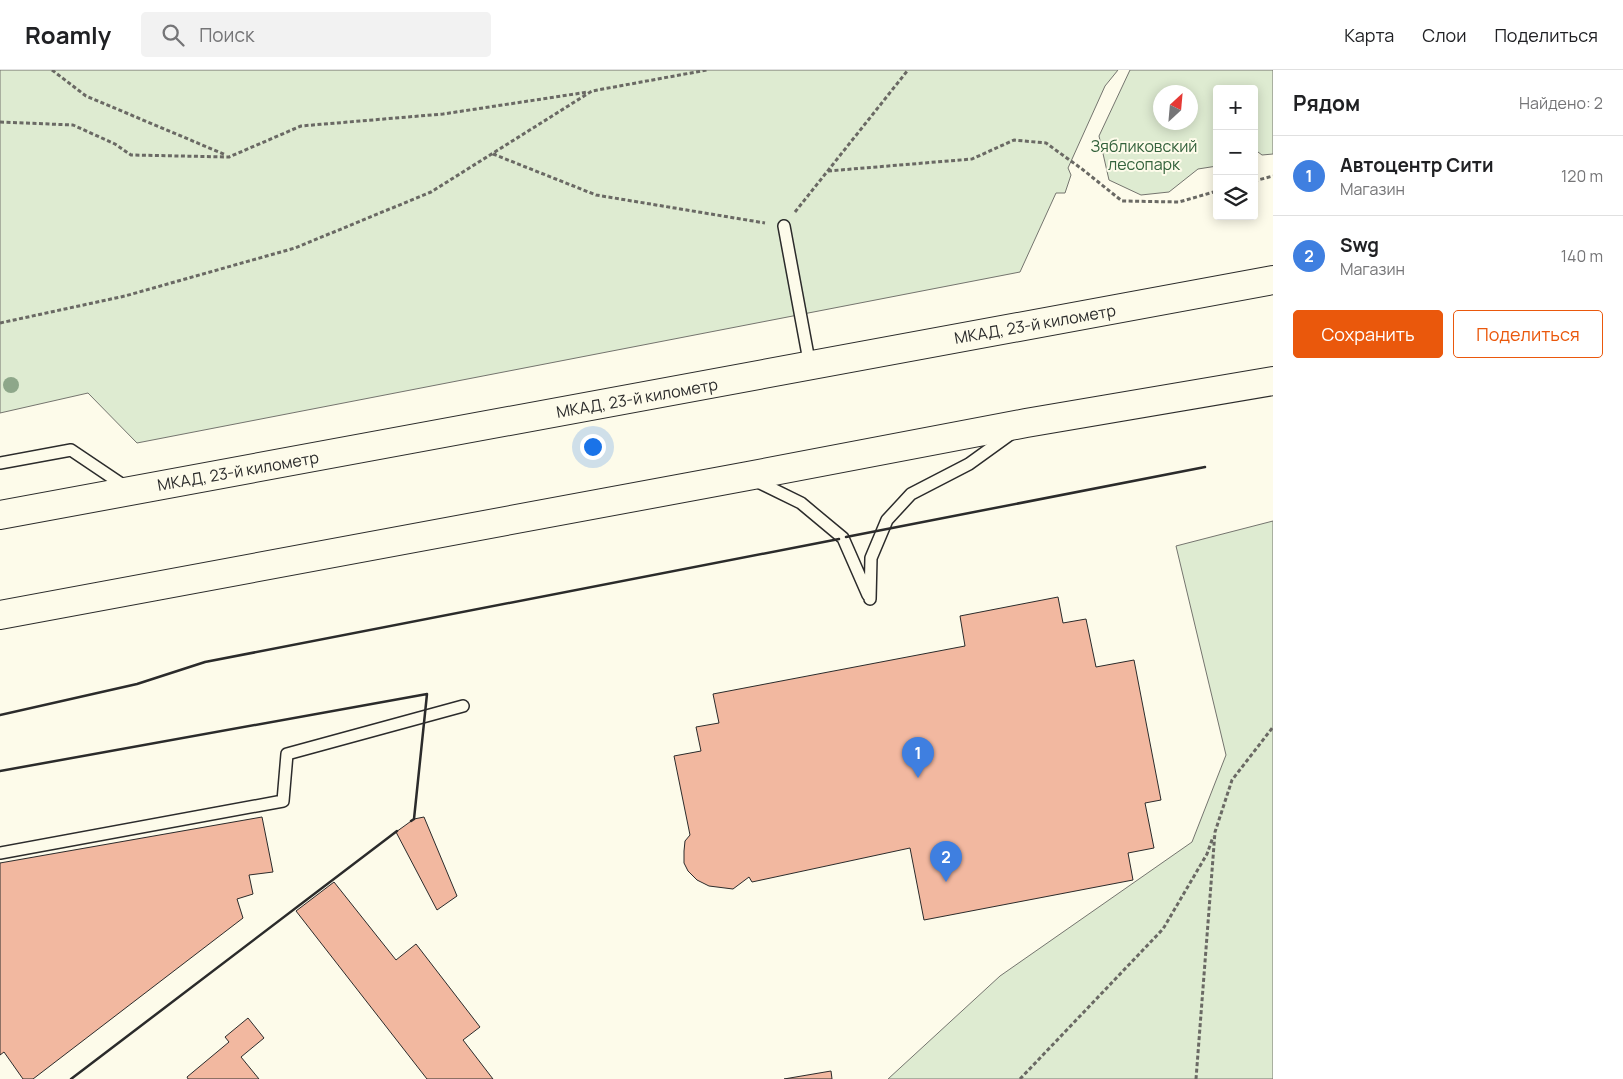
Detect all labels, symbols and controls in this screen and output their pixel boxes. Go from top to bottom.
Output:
search box [141,12,491,57]
text: Roamly [25,18,111,51]
icon: search [159,21,187,49]
text: Поиск [199,22,254,48]
text: Карта [1344,23,1394,47]
text: Слои [1422,23,1466,47]
text: Поделиться [1494,23,1598,47]
north arrow [1153,85,1198,130]
map controls [1213,85,1258,220]
button: + [1213,85,1258,130]
text: Рядом [1293,89,1360,117]
text: Найдено: 2 [1519,92,1603,114]
button: − [1213,130,1258,175]
park label: Зябликовский лесопарк [1091,135,1197,175]
text: Автоцентр Сити [1340,152,1494,178]
text: 1 [1305,165,1313,187]
text: 120 m [1561,165,1603,187]
button: layers [1213,175,1258,220]
text: Магазин [1340,178,1405,200]
text: Swg [1340,232,1379,258]
text: 2 [1304,245,1314,267]
text: 140 m [1561,245,1603,267]
text: Магазин [1340,258,1405,280]
street label: МКАД, 23-й километр [953,299,1117,349]
button: Сохранить [1293,310,1443,358]
button: Поделиться [1453,310,1603,358]
street label: МКАД, 23-й километр [555,373,719,423]
your location [580,434,606,460]
street label: МКАД, 23-й километр [156,446,320,496]
pin: 1 [902,737,934,778]
pin: 2 [930,841,962,882]

